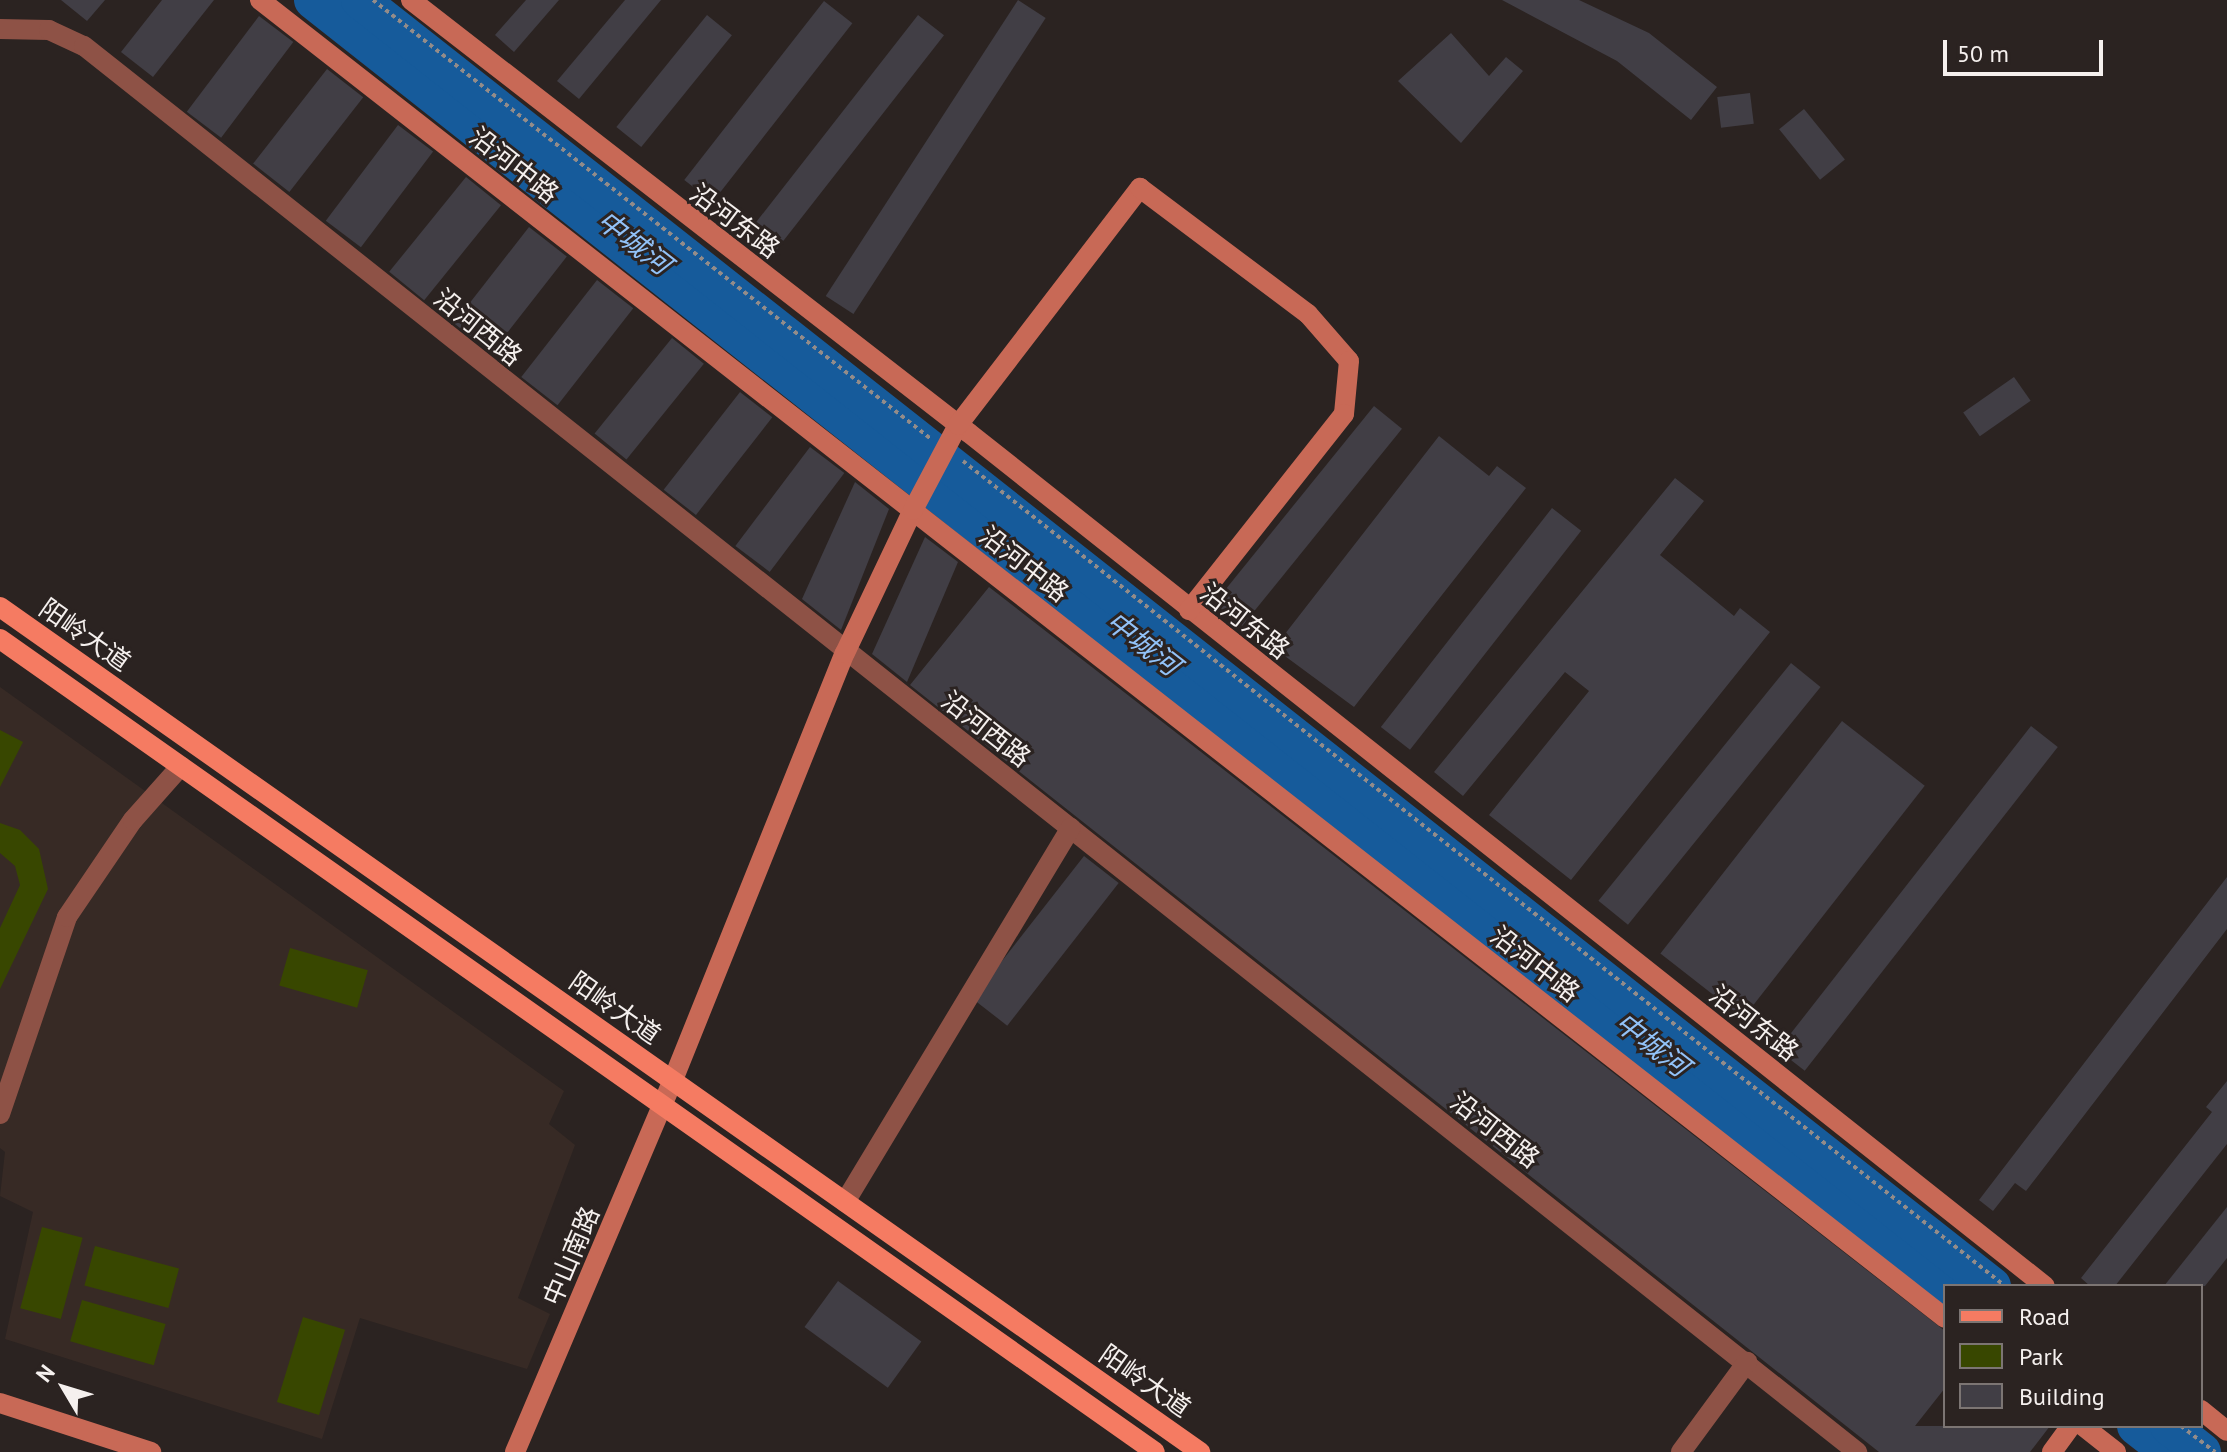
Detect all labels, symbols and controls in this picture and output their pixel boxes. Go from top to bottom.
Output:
scale bar [1947,24,2107,74]
text: 50 m [1957,38,2009,69]
street label: 沿河中路 [463,121,565,209]
street label: 沿河东路 [684,177,786,265]
water label: 中城河 [591,203,677,281]
street label: 沿河西路 [428,282,528,372]
street label: 沿河中路 [973,520,1075,608]
street label: 沿河东路 [1194,577,1296,665]
street label: 阳岭大道 [33,592,137,678]
water label: 中城河 [1100,604,1186,682]
street label: 沿河西路 [935,685,1037,773]
street label: 沿河中路 [1484,920,1586,1008]
street label: 阳岭大道 [563,965,667,1051]
street label: 沿河东路 [1703,979,1805,1067]
water label: 中城河 [1609,1005,1695,1083]
street label: 沿河西路 [1444,1086,1546,1174]
street label: 中山南路 [536,1202,606,1310]
legend [1943,1284,2203,1428]
text: Road [2019,1301,2070,1332]
street label: 阳岭大道 [1093,1338,1197,1424]
text: Park [2019,1341,2063,1372]
north arrow [24,1348,104,1428]
text: N [30,1359,61,1388]
text: Building [2019,1381,2105,1412]

